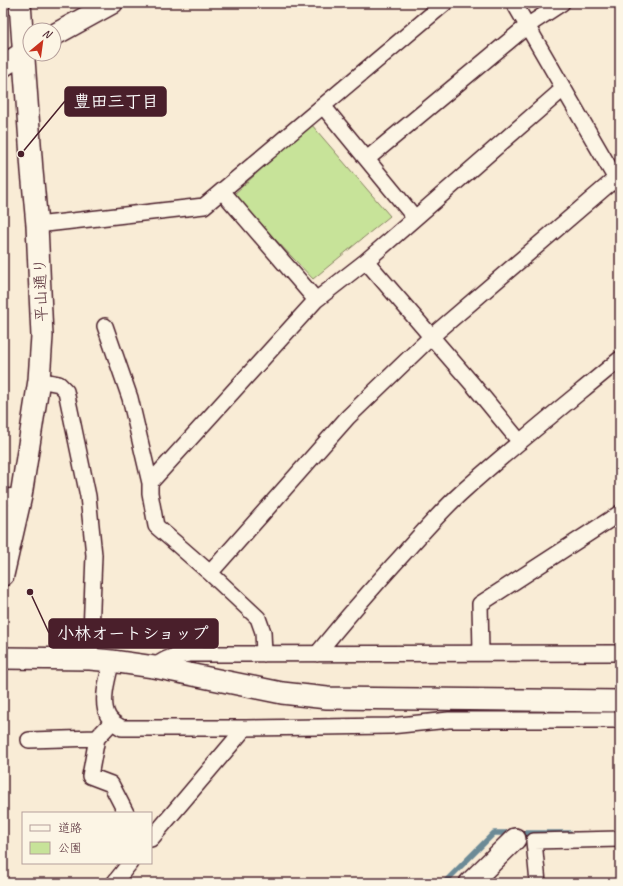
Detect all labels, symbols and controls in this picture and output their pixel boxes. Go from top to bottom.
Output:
north arrow [22,22,62,62]
text: N [40,25,55,42]
callout: 豊田三丁目 [65,87,166,116]
text: 豊田三丁目 [74,91,159,112]
street label: 平山通り [30,258,52,322]
callout: 小林オートショップ [49,619,218,648]
text: 小林オートショップ [57,623,209,644]
legend [22,812,152,864]
text: 道路 [58,820,82,836]
text: 公園 [58,840,82,856]

